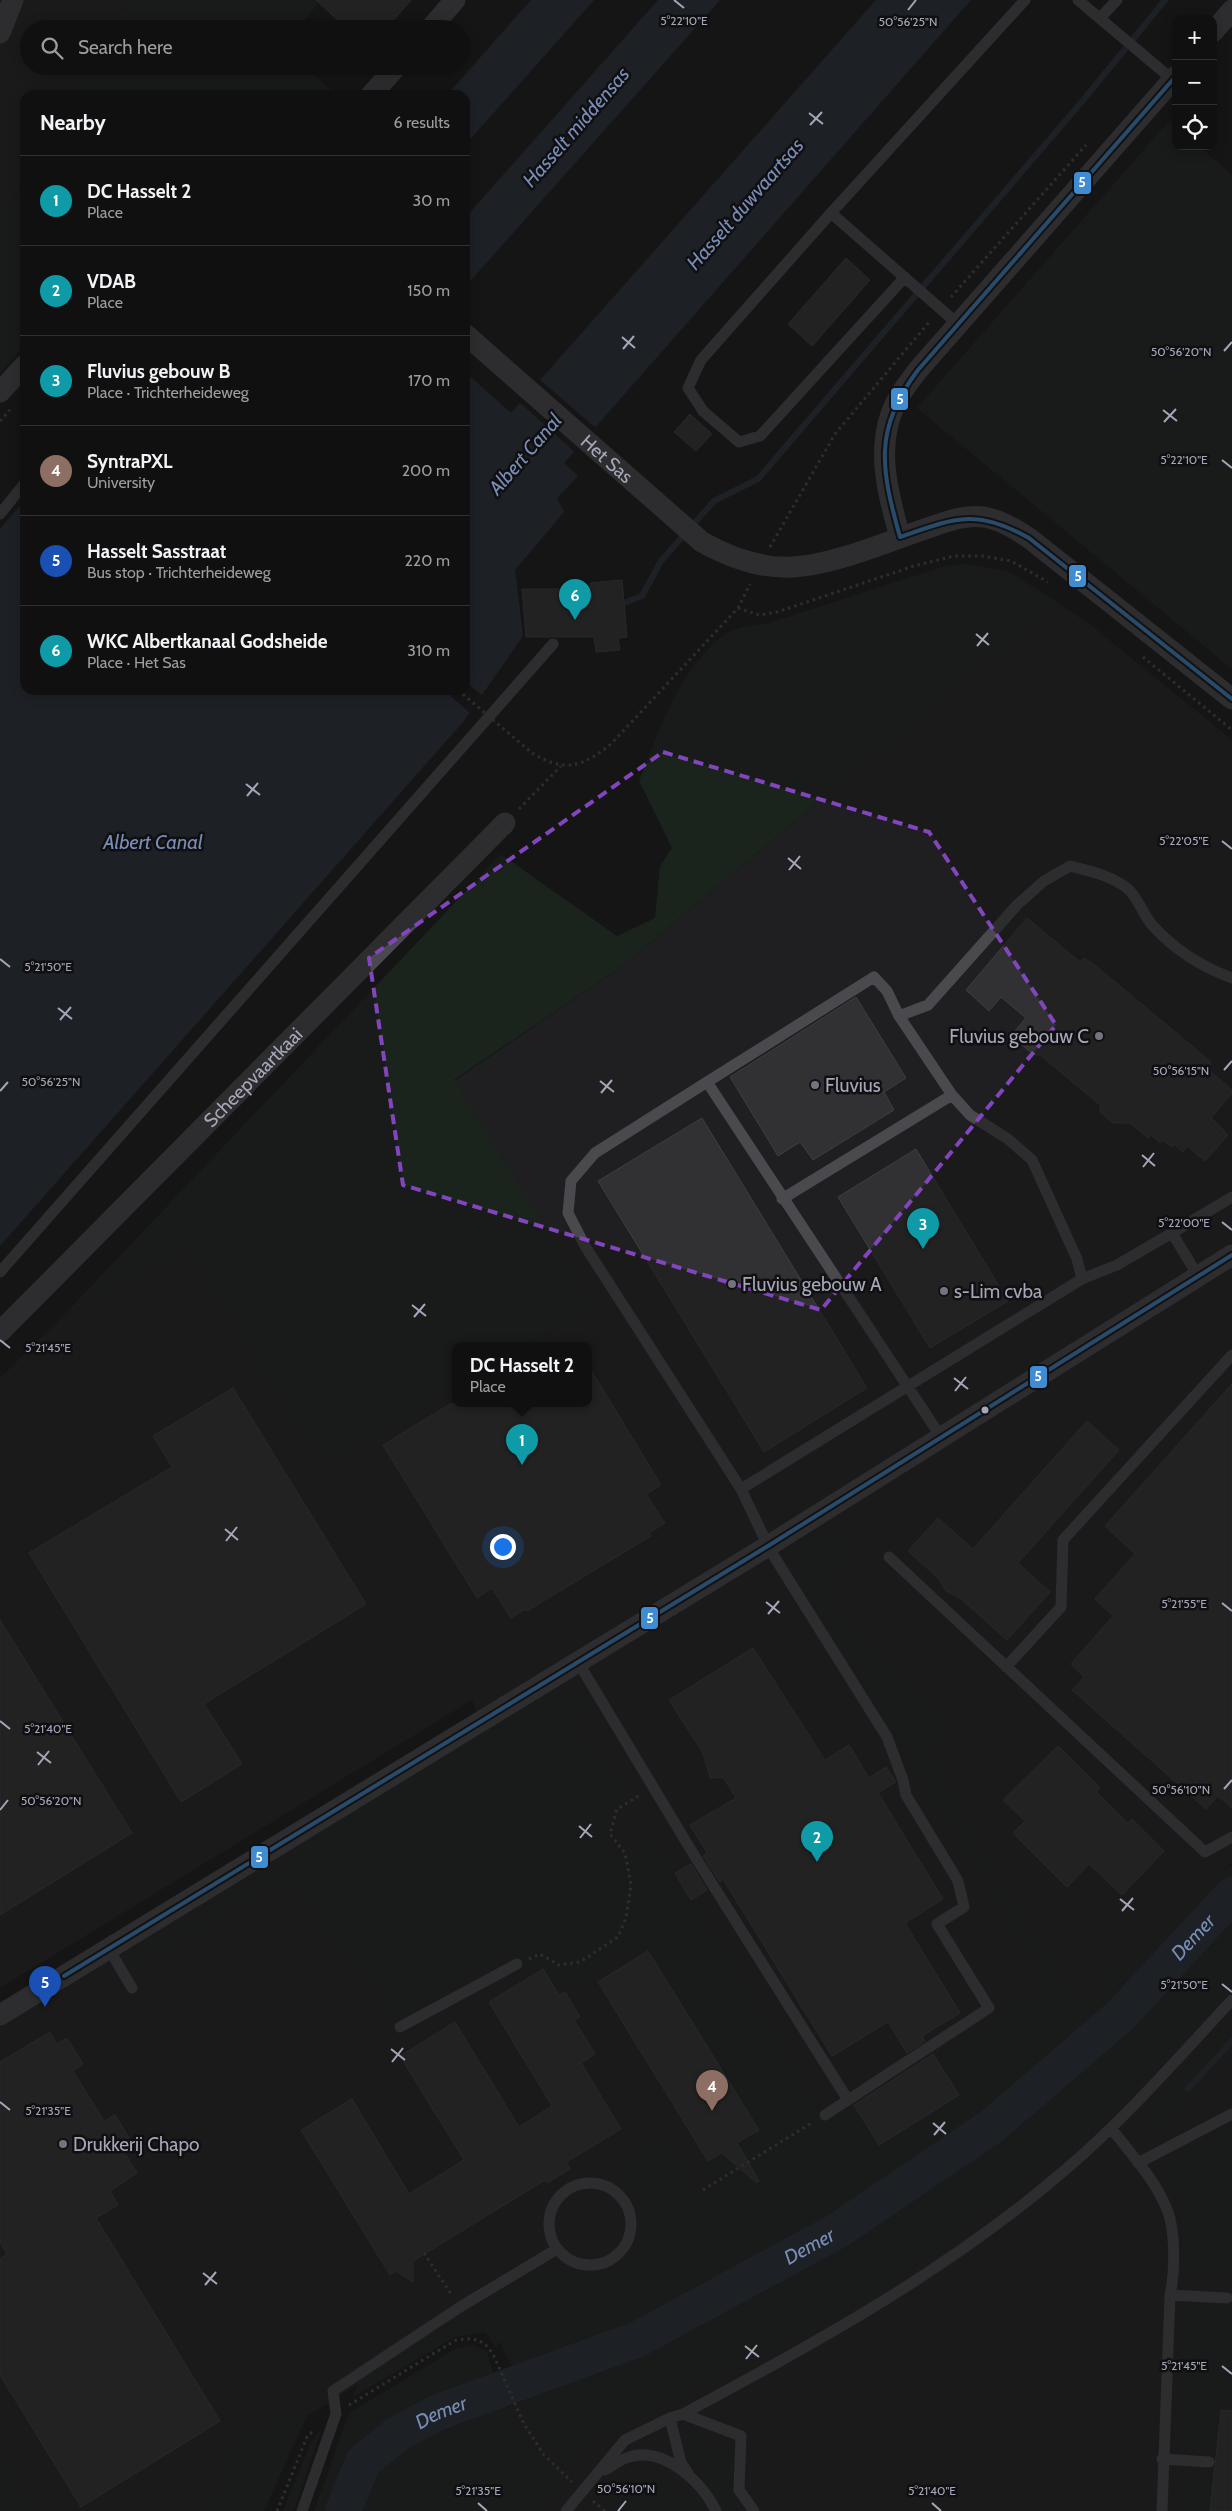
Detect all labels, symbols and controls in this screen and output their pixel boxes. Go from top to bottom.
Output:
text: 5°22'10"E [660,13,708,28]
text: 50°56'25"N [879,14,937,29]
map controls [1172,15,1217,150]
button: + [1172,15,1217,60]
search box [20,20,470,75]
icon: search [38,34,66,62]
text: Search here [78,36,172,59]
button: − [1172,60,1217,105]
water label: Hasselt middensas [517,62,635,192]
button: locate [1172,105,1217,150]
text: Nearby [40,110,106,135]
text: 6 results [394,113,450,132]
water label: Hasselt duwvaartsas [681,133,809,275]
line badge: 5 [1073,171,1092,195]
text: 5 [1078,173,1086,191]
text: DC Hasselt 2 [87,180,191,203]
text: 1 [53,191,59,210]
text: 30 m [413,191,450,210]
text: Place [87,203,123,222]
text: VDAB [87,270,136,293]
text: 2 [52,281,60,300]
text: 150 m [407,281,450,300]
text: Place [87,293,123,312]
text: 50°56'20"N [1151,344,1211,359]
text: Fluvius gebouw B [87,360,230,383]
text: 3 [52,371,60,390]
text: 170 m [408,371,450,390]
text: Place · Trichterheideweg [87,383,249,402]
line badge: 5 [890,387,909,411]
text: 5 [896,390,904,408]
water label: Albert Canal [483,408,567,500]
street label: Het Sas [576,430,638,488]
text: SyntraPXL [87,450,173,473]
text: 5°22'10"E [1160,452,1208,467]
text: 4 [51,461,61,480]
text: 200 m [402,461,450,480]
text: University [87,473,155,492]
text: Hasselt Sasstraat [87,540,226,563]
text: 5 [52,551,60,570]
text: 220 m [404,551,450,570]
text: Bus stop · Trichterheideweg [87,563,271,582]
line badge: 5 [1068,564,1087,588]
text: 5 [1074,567,1082,585]
pin: 6 [559,579,591,620]
text: WKC Albertkanaal Godsheide [87,630,328,653]
text: 6 [52,641,61,660]
text: 310 m [407,641,450,660]
text: Place · Het Sas [87,653,186,672]
water label: Albert Canal [102,830,203,854]
text: 5°22'05"E [1159,833,1209,848]
text: 5°21'50"E [24,959,72,974]
street label: Scheepvaartkaai [199,1023,307,1132]
place label: Fluvius gebouw C [949,1025,1089,1048]
marker: Fluvius gebouw C [1093,1030,1105,1042]
text: 50°56'15"N [1153,1063,1209,1078]
text: 50°56'25"N [22,1074,80,1089]
place label: Fluvius [825,1074,881,1097]
marker: Fluvius [809,1079,821,1091]
pin: 3 [907,1208,939,1249]
text: 5°22'00"E [1158,1215,1210,1230]
place label: Fluvius gebouw A [742,1273,882,1296]
marker: Fluvius gebouw A [726,1278,738,1290]
place label: s-Lim cvba [954,1280,1042,1303]
marker: s-Lim cvba [938,1285,950,1297]
text: 5°21'45"E [25,1340,71,1355]
popup [452,1342,592,1407]
text: DC Hasselt 2 [470,1354,574,1377]
line badge: 5 [1029,1365,1048,1389]
text: 5 [1034,1367,1042,1385]
text: Place [470,1377,506,1396]
unlabelled marker [980,1405,990,1415]
pin: 1 [506,1424,538,1465]
your location [490,1534,516,1560]
text: 5°21'55"E [1161,1596,1207,1611]
line badge: 5 [640,1606,659,1630]
text: 5 [646,1609,654,1627]
text: 5°21'40"E [24,1721,72,1736]
text: 50°56'10"N [1152,1782,1210,1797]
text: 50°56'20"N [21,1793,81,1808]
pin: 2 [801,1821,833,1862]
line badge: 5 [250,1845,269,1869]
text: 5 [255,1848,263,1866]
water label: Demer [1166,1909,1221,1965]
pin: 5 [29,1966,61,2007]
text: 5°21'50"E [1160,1977,1208,1992]
pin: 4 [696,2070,728,2111]
text: 5°21'35"E [25,2103,71,2118]
place label: Drukkerij Chapo [73,2133,199,2156]
marker: Drukkerij Chapo [57,2138,69,2150]
water label: Demer [780,2222,839,2270]
text: 5°21'45"E [1161,2358,1207,2373]
water label: Demer [411,2391,471,2434]
text: 50°56'10"N [597,2481,655,2496]
text: 5°21'35"E [455,2483,501,2498]
text: 5°21'40"E [908,2483,956,2498]

